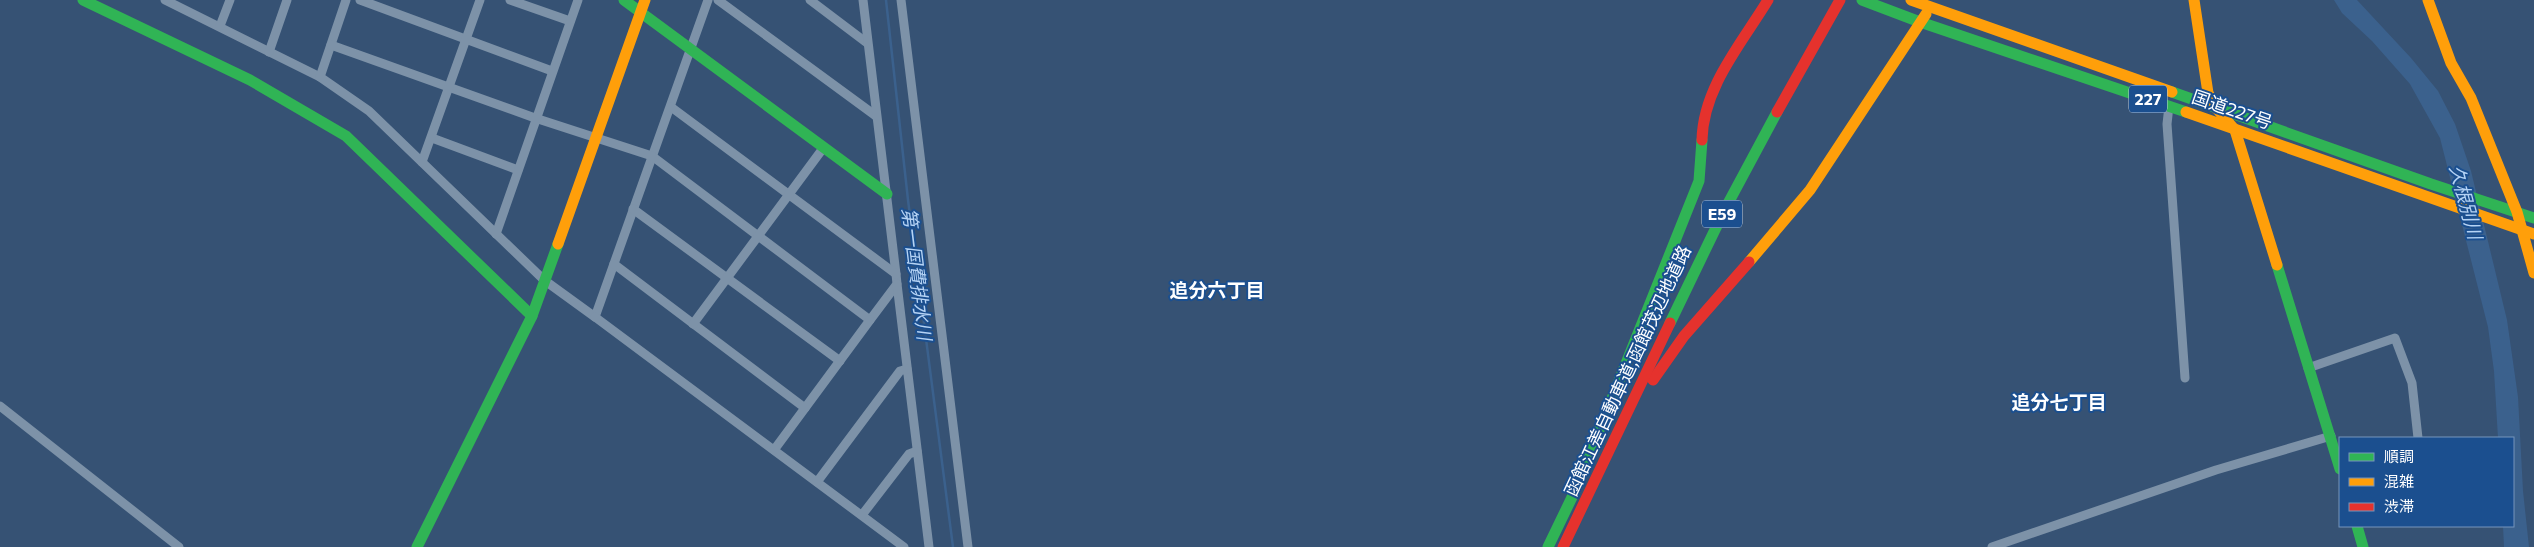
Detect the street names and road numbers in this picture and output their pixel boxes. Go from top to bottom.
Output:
street label: 国道227号 [2189,85,2275,133]
road number: 227 [2129,86,2167,112]
road number: E59 [1702,200,1742,228]
street label: 函館江差自動車道;函館茂辺地道路 [1559,242,1695,500]

